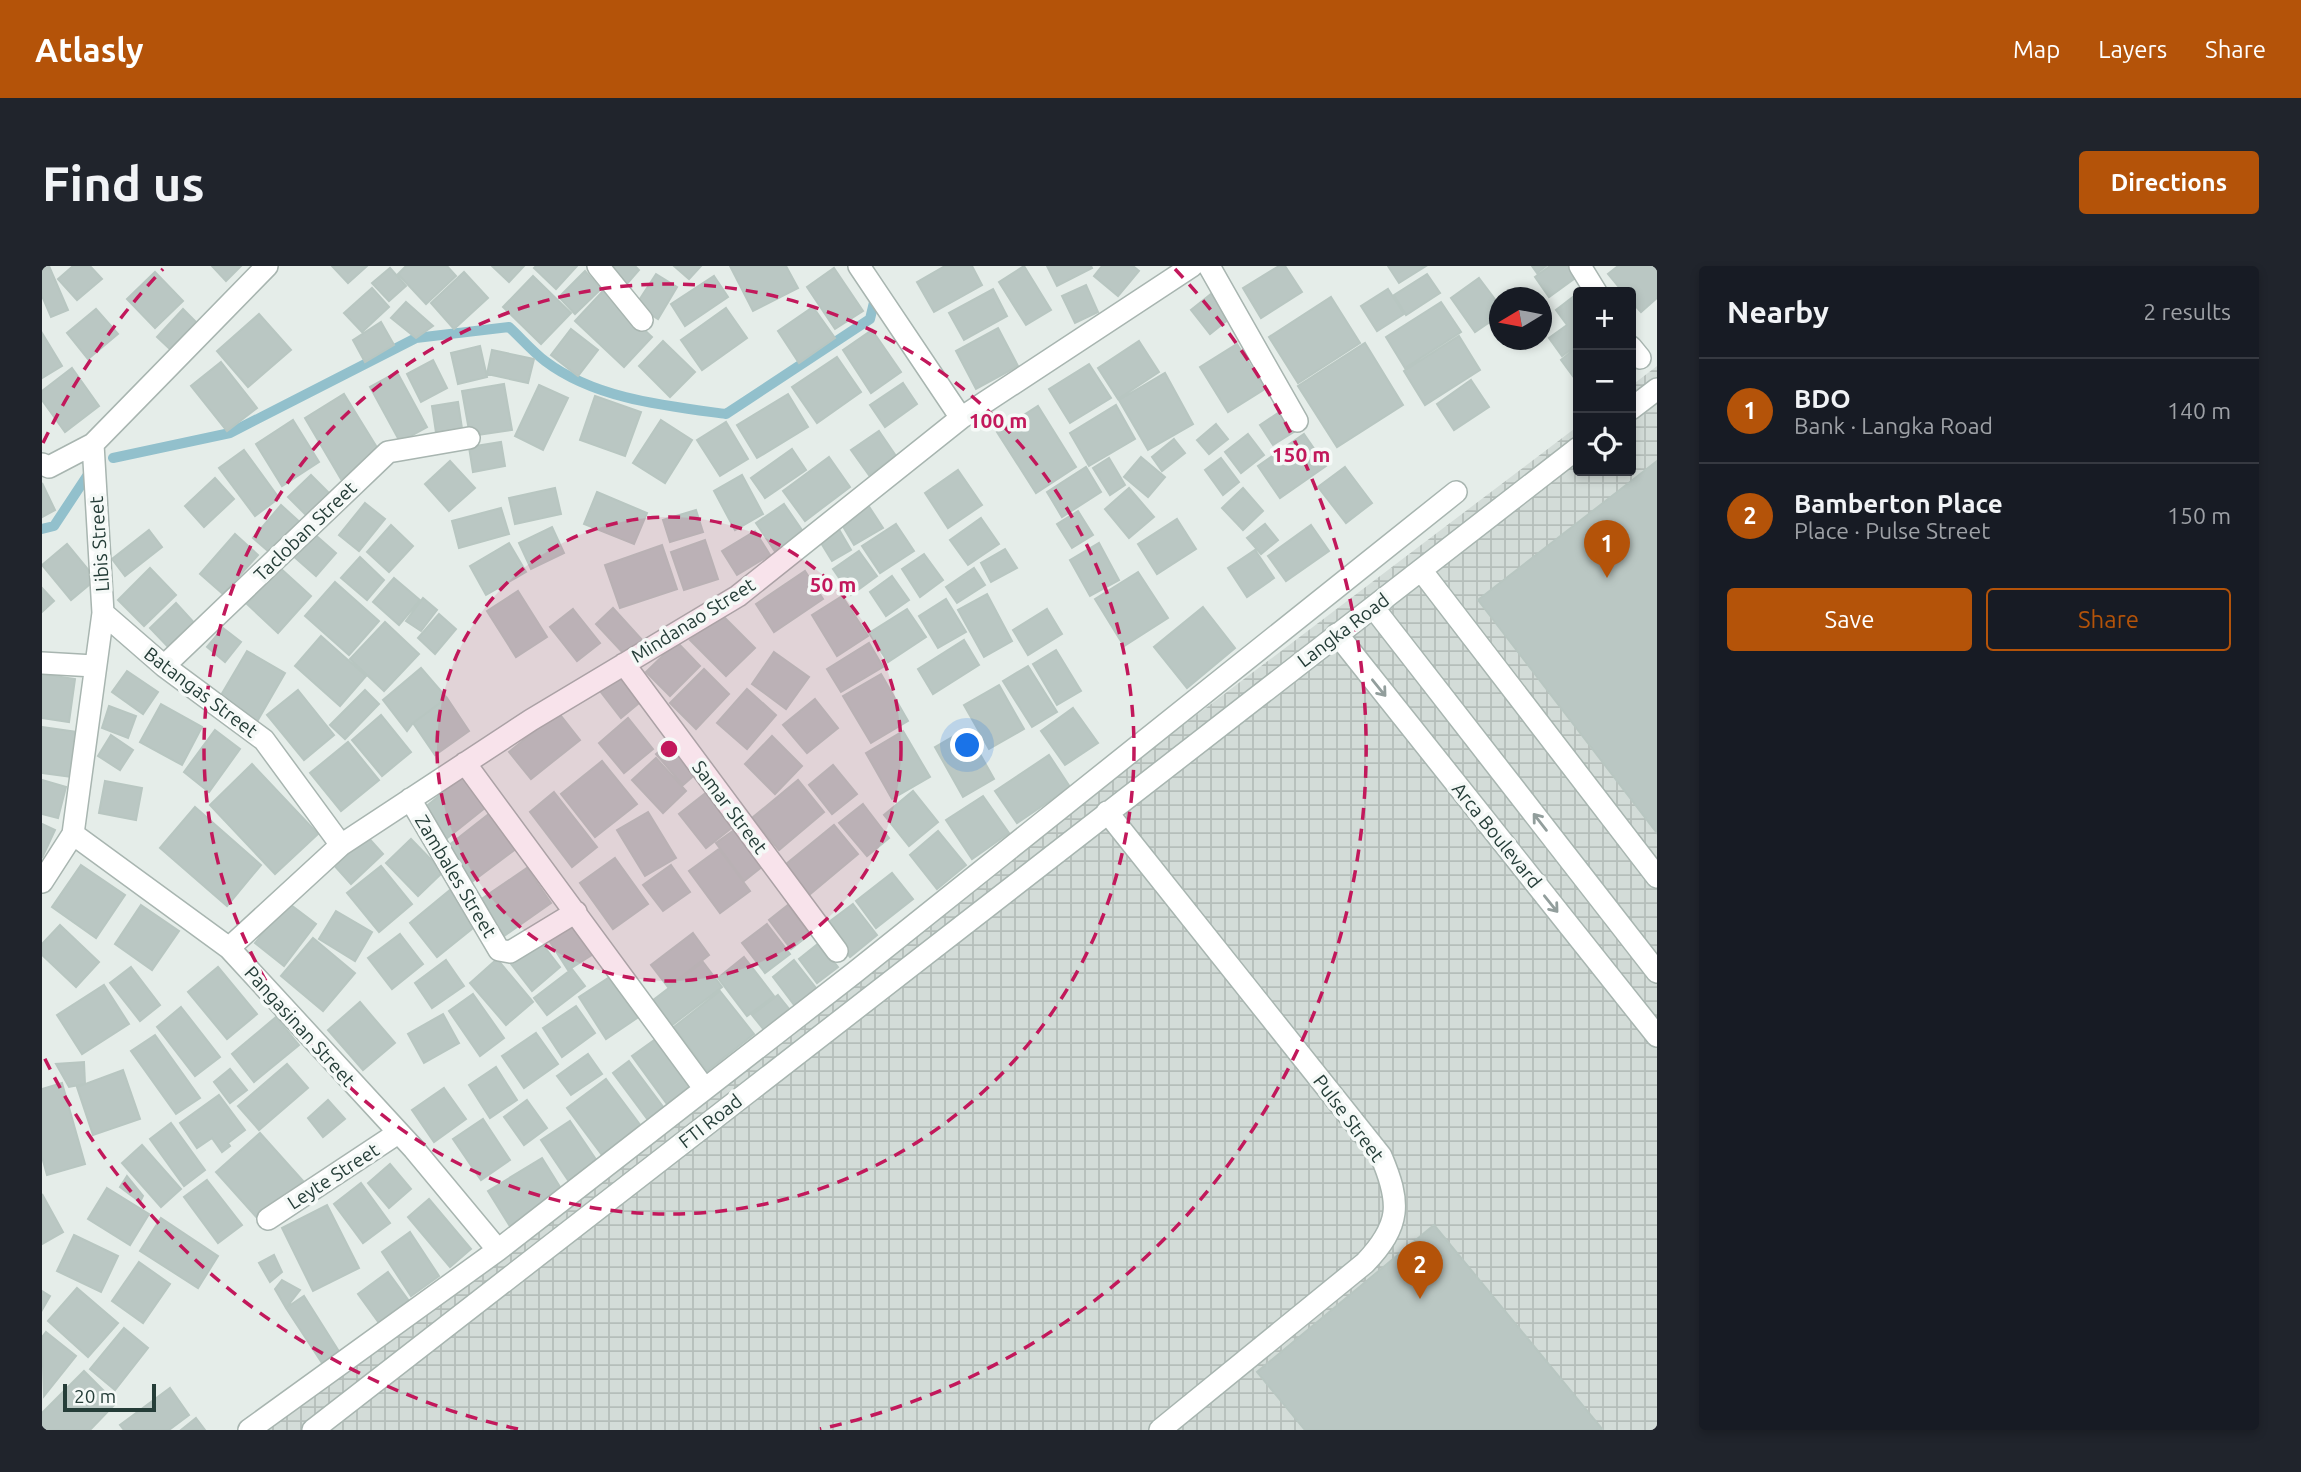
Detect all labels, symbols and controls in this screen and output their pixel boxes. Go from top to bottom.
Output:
text: Atlasly [35,31,144,68]
text: Map [2013,36,2060,63]
text: Layers [2098,36,2167,63]
text: Share [2205,36,2266,63]
button: Directions [2079,151,2259,214]
text: Find us [42,155,205,210]
north arrow [1489,287,1552,350]
map controls [1573,287,1636,476]
button: + [1573,287,1636,350]
text: Nearby [1727,295,1829,329]
text: 2 results [2143,299,2231,324]
button: − [1573,350,1636,413]
text: BDO [1794,384,1851,413]
text: 1 [1744,398,1756,423]
text: 140 m [2167,398,2231,423]
text: 100 m [969,408,1027,432]
button: locate [1573,413,1636,476]
text: Bank · Langka Road [1794,413,1993,438]
text: 150 m [1272,442,1330,466]
street label: Tacloban Street [249,476,361,585]
text: Bamberton Place [1794,489,2003,518]
street label: Libis Street [85,495,113,592]
text: 2 [1744,503,1756,528]
text: 150 m [2167,503,2231,528]
text: Place · Pulse Street [1794,518,1990,543]
pin: 1 [1584,520,1630,578]
text: 50 m [810,572,856,596]
street label: Mindanao Street [627,573,759,667]
button: Save [1727,588,1972,651]
button: Share [1986,588,2231,651]
street label: Langka Road [1293,589,1393,671]
street label: Batangas Street [140,642,262,742]
one-way arrow [1372,678,1387,696]
your location [950,728,984,762]
centre of rings [657,737,681,761]
street label: Samar Street [688,756,772,858]
street label: Arca Boulevard [1448,778,1546,892]
street label: Zambales Street [411,811,501,942]
one-way arrow [1533,813,1548,831]
one-way arrow [1544,894,1559,912]
street label: Pangasinan Street [240,961,360,1091]
street label: Pulse Street [1309,1070,1389,1166]
street label: FTI Road [674,1090,746,1152]
street label: Leyte Street [283,1138,383,1214]
pin: 2 [1397,1241,1443,1299]
scale bar [63,1381,156,1413]
text: 20 m [74,1385,116,1407]

